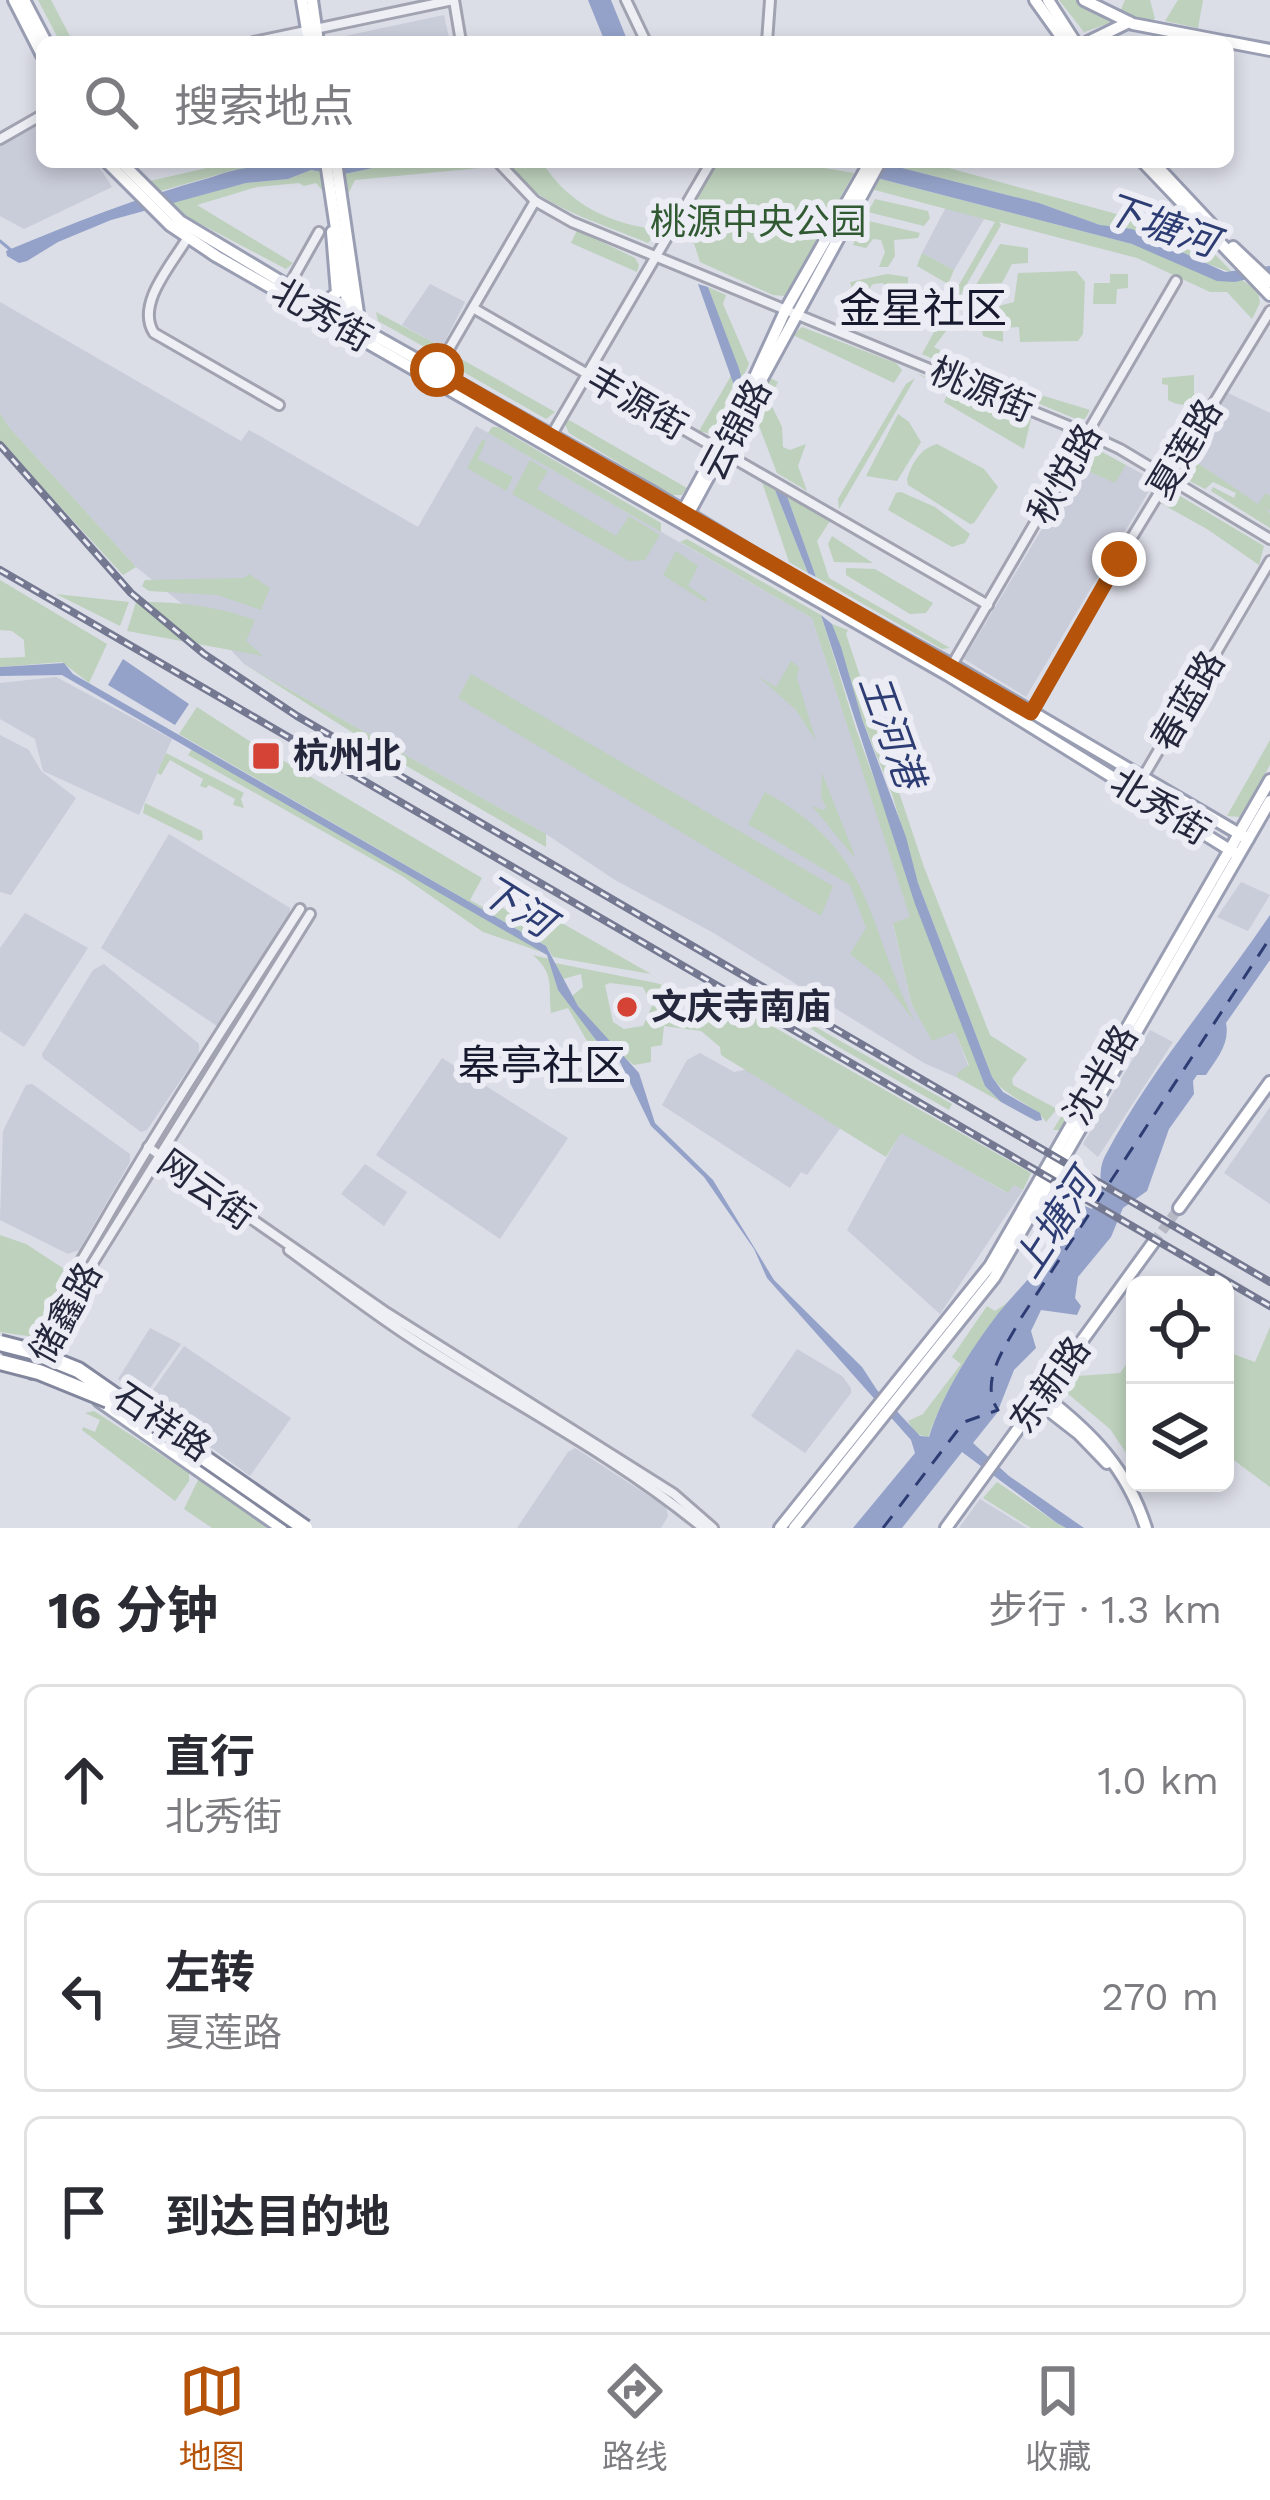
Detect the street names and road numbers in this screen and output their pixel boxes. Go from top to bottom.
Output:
street label: 北秀街 [265,270,379,360]
street label: 桃源街 [924,350,1040,430]
street label: 丰源街 [580,358,694,448]
street label: 云锦路 [692,372,780,488]
street label: 夏莲路 [1139,392,1231,506]
street label: 秋悦路 [1020,417,1110,531]
street label: 春蓝路 [1143,644,1233,758]
street label: 北秀街 [1103,761,1217,853]
street label: 沈半路 [1056,1018,1146,1132]
street label: 网云街 [150,1141,262,1239]
street label: 储鑫路 [21,1256,111,1370]
street label: 东新路 [1001,1329,1099,1441]
street label: 石祥路 [105,1374,219,1470]

